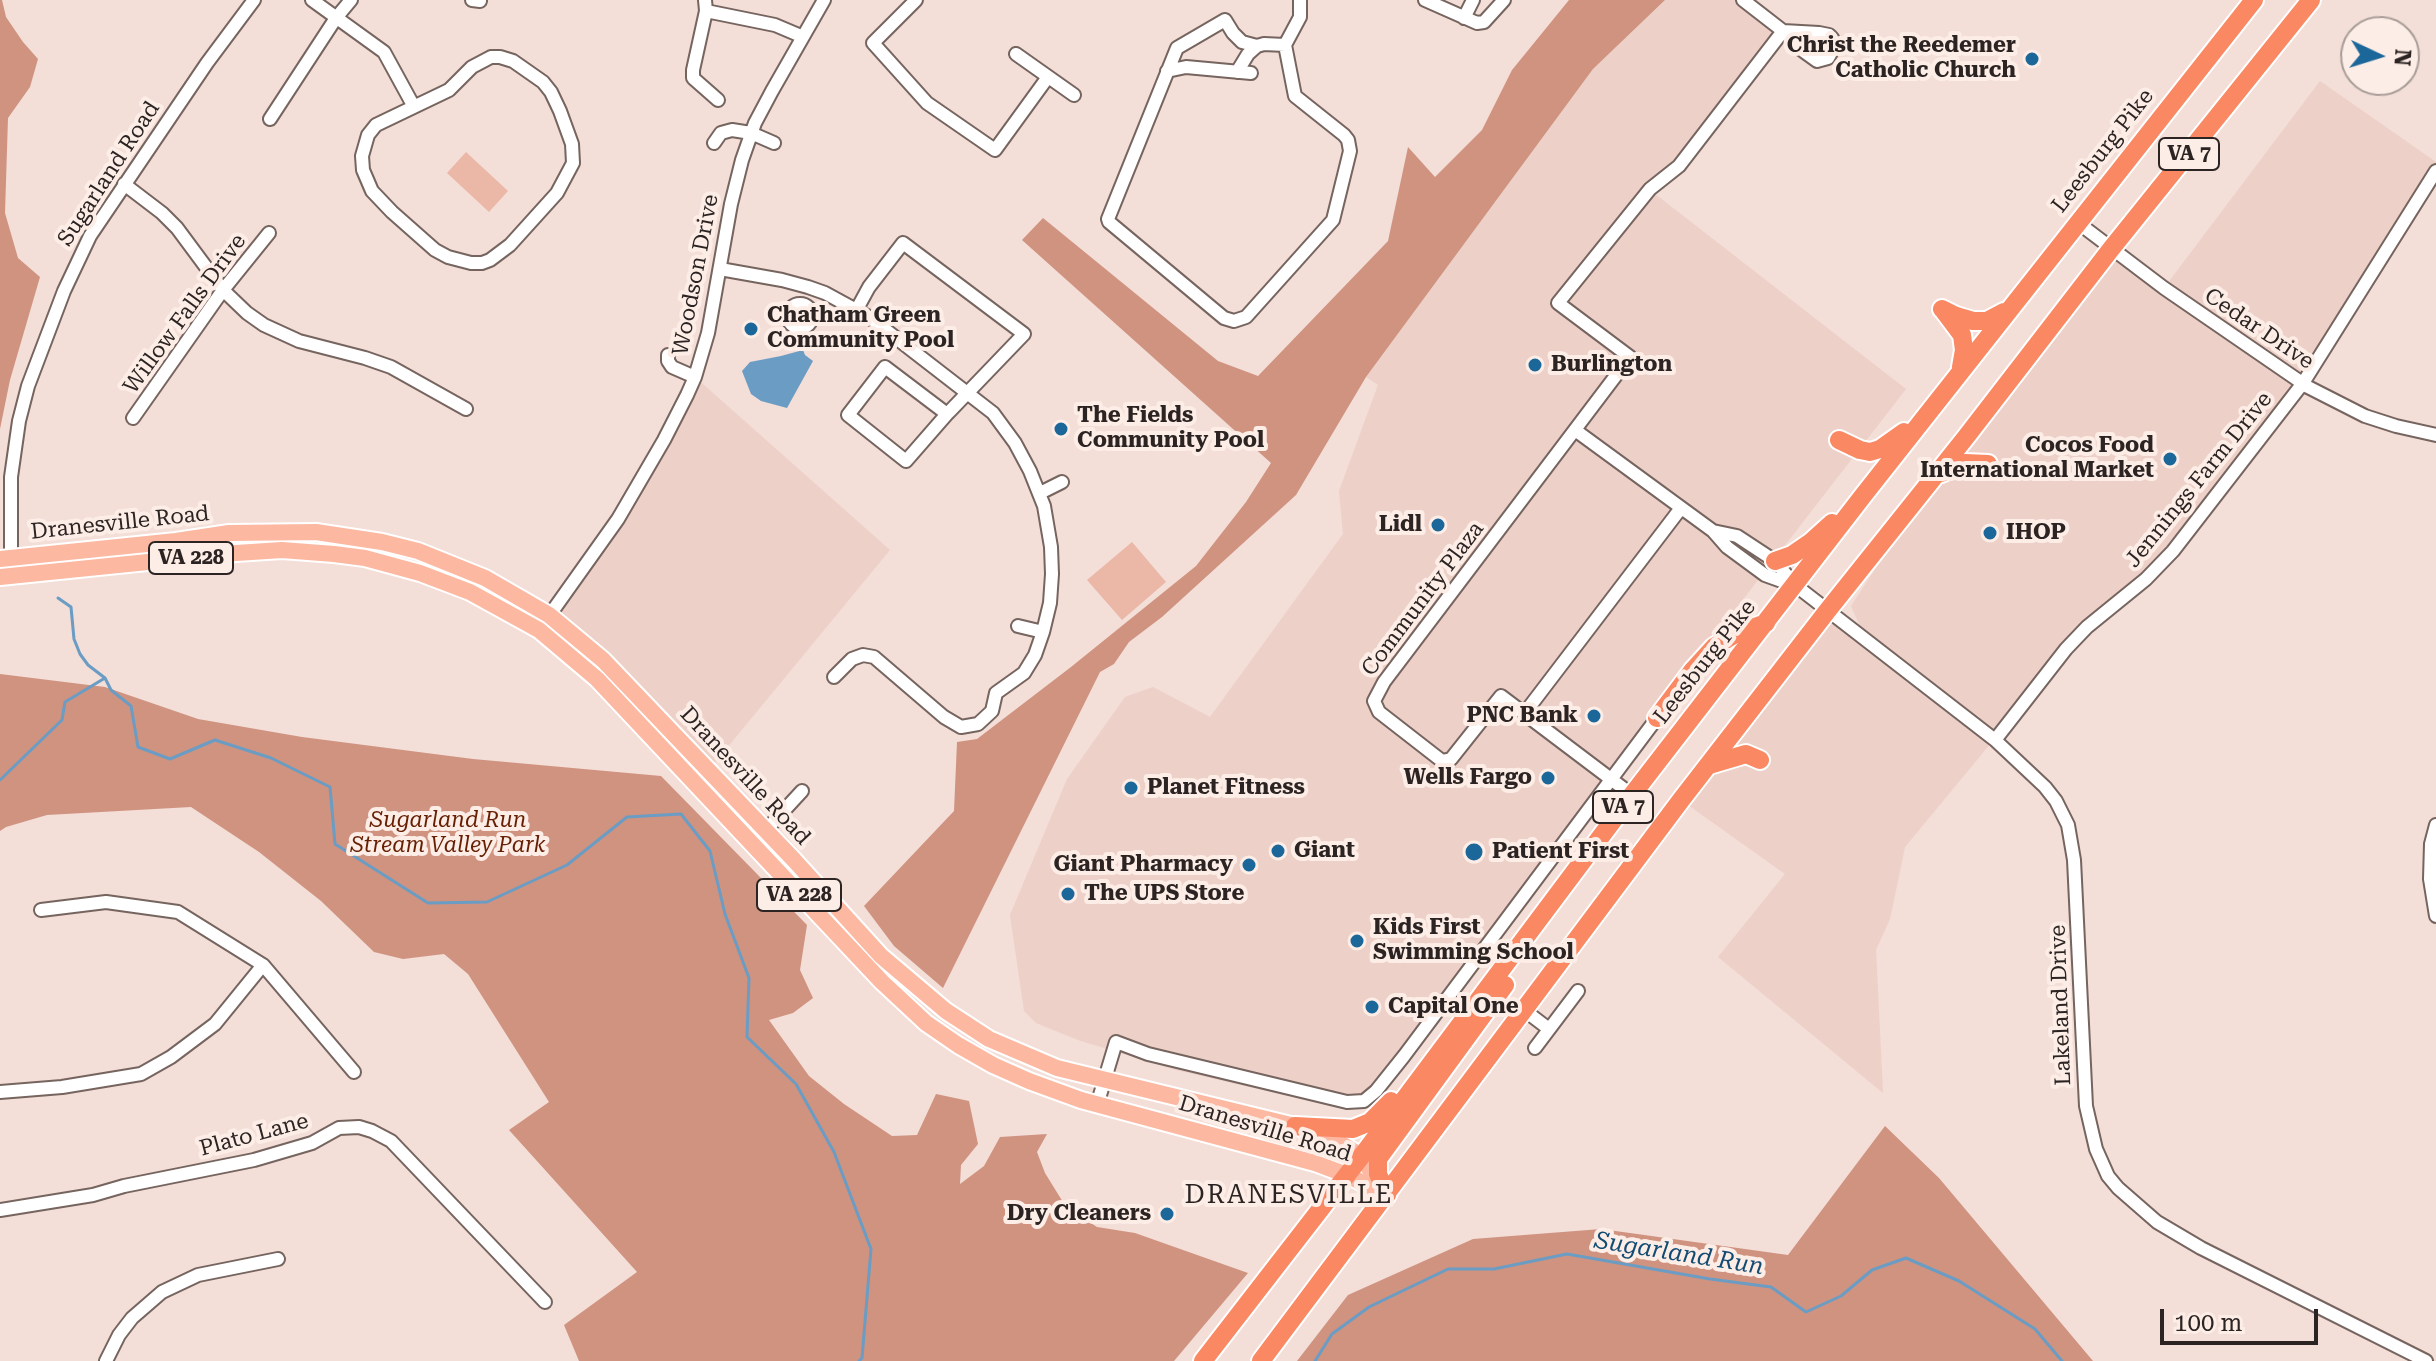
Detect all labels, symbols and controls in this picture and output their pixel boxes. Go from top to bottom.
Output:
north arrow [2340,16,2420,96]
place label: Christ the Reedemer Catholic Church [1787,33,2016,84]
text: N [2389,48,2416,67]
marker: Christ the Reedemer Catholic Church [2023,50,2041,68]
street label: Leesburg Pike [2047,84,2159,218]
street label: Sugarland Road [52,97,166,251]
road number: VA 7 [2159,138,2219,170]
street label: Woodson Drive [667,192,725,358]
street label: Willow Falls Drive [118,229,252,399]
street label: Cedar Drive [2199,283,2319,375]
place label: Chatham Green Community Pool [767,303,954,354]
marker: Chatham Green Community Pool [742,320,760,338]
place label: Burlington [1551,352,1672,378]
marker: Burlington [1526,356,1544,374]
street label: Jennings Farm Drive [2120,387,2278,573]
place label: The Fields Community Pool [1077,403,1264,454]
marker: The Fields Community Pool [1052,420,1070,438]
place label: Cocos Food International Market [1920,433,2154,484]
marker: Cocos Food International Market [2161,450,2179,468]
street label: Dranesville Road [29,501,211,545]
place label: Lidl [1379,512,1422,538]
marker: Lidl [1429,516,1447,534]
street label: Community Plaza [1356,517,1490,681]
place label: IHOP [2006,520,2066,546]
marker: IHOP [1981,524,1999,542]
road number: VA 228 [149,542,233,574]
street label: Leesburg Pike [1649,595,1761,729]
street label: Dranesville Road [674,701,816,851]
place label: PNC Bank [1467,703,1578,729]
marker: PNC Bank [1585,707,1603,725]
place label: Wells Fargo [1404,765,1532,791]
marker: Wells Fargo [1539,769,1557,787]
place label: Planet Fitness [1147,775,1305,801]
marker: Planet Fitness [1122,779,1140,797]
road number: VA 7 [1593,791,1653,823]
park label: Sugarland Run Stream Valley Park [350,808,546,860]
place label: Giant [1294,838,1355,864]
place label: Patient First [1492,839,1629,865]
marker: Patient First [1463,841,1485,863]
marker: Giant [1269,842,1287,860]
place label: Giant Pharmacy [1054,852,1233,878]
marker: Giant Pharmacy [1240,856,1258,874]
road number: VA 228 [757,879,841,911]
place label: The UPS Store [1084,881,1244,907]
marker: The UPS Store [1059,885,1077,903]
place label: Kids First Swimming School [1373,915,1574,966]
street label: Lakeland Drive [2045,924,2077,1086]
marker: Kids First Swimming School [1348,932,1366,950]
place label: Capital One [1388,994,1519,1020]
marker: Capital One [1363,998,1381,1016]
street label: Dranesville Road [1175,1090,1355,1168]
street label: Plato Lane [197,1108,311,1162]
district label: DRANESVILLE [1185,1179,1393,1211]
place label: Dry Cleaners [1007,1201,1151,1227]
marker: Dry Cleaners [1158,1205,1176,1223]
water label: Sugarland Run [1592,1226,1766,1282]
scale bar [2164,1293,2322,1343]
text: 100 m [2174,1309,2242,1337]

